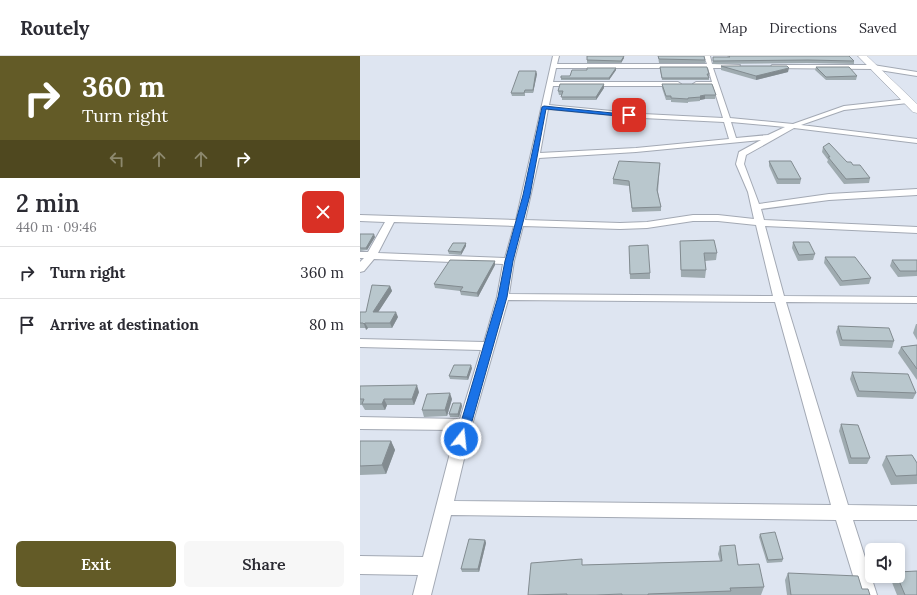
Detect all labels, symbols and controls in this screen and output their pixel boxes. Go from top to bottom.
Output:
text: Routely [20,16,90,40]
text: Map [719,19,747,37]
text: Directions [769,19,837,37]
text: Saved [859,19,897,37]
text: 360 m [82,69,165,105]
icon: right [16,72,68,124]
pin [612,98,646,132]
text: Turn right [82,104,168,127]
icon: arrive [618,104,640,126]
icon: left [106,148,128,170]
icon: ahead [148,148,170,170]
icon: ahead [190,148,212,170]
icon: right [232,148,254,170]
text: 2 min [16,188,80,219]
button: close [302,191,344,233]
text: 440 m · 09:46 [16,219,97,236]
icon: right [16,262,38,284]
text: Turn right [50,263,126,282]
text: 360 m [300,263,344,282]
icon: arrive [16,314,38,336]
text: Arrive at destination [50,315,199,334]
text: 80 m [309,315,344,334]
position arrow [440,418,482,460]
button: Exit [16,541,176,587]
button: Share [184,541,344,587]
map controls [865,543,905,583]
button: sound [865,543,905,583]

